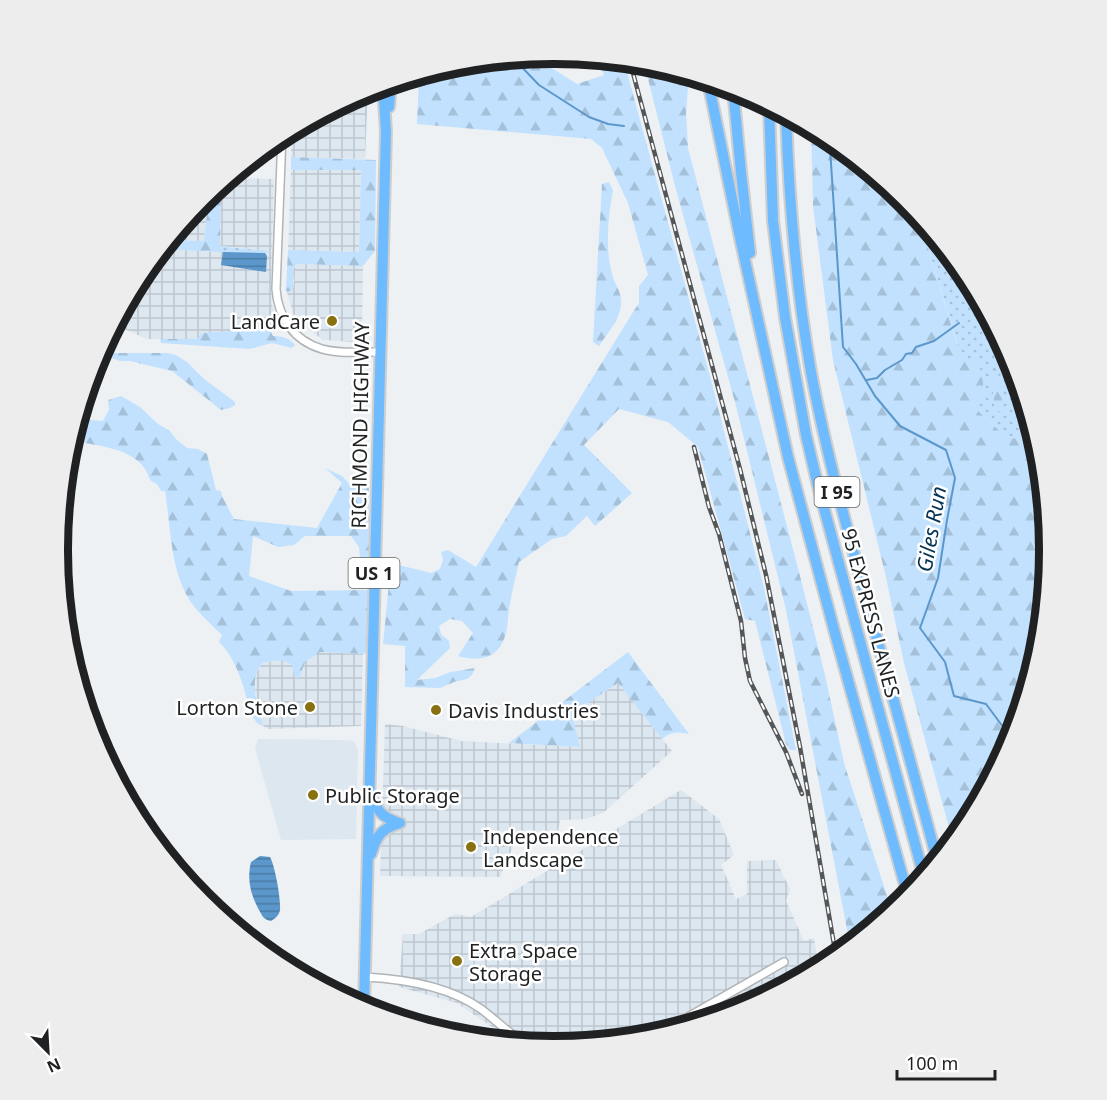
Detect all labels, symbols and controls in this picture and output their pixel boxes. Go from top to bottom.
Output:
place label: LandCare [231,308,320,335]
marker: LandCare [325,314,339,328]
street label: RICHMOND HIGHWAY [345,321,375,529]
road number: I 95 [814,477,860,507]
water label: Giles Run [910,484,952,574]
street label: 95 EXPRESS LANES [835,525,907,701]
road number: US 1 [348,558,400,588]
place label: Lorton Stone [176,694,298,721]
place label: Davis Industries [448,697,599,724]
marker: Lorton Stone [303,700,317,714]
marker: Davis Industries [429,703,443,717]
place label: Public Storage [325,782,460,809]
marker: Public Storage [306,788,320,802]
place label: Independence Landscape [483,823,618,873]
marker: Independence Landscape [464,840,478,854]
place label: Extra Space Storage [469,937,578,987]
marker: Extra Space Storage [450,954,464,968]
north arrow [18,1022,78,1082]
scale bar [897,1043,994,1081]
text: 100 m [906,1051,958,1075]
text: N [44,1053,65,1078]

